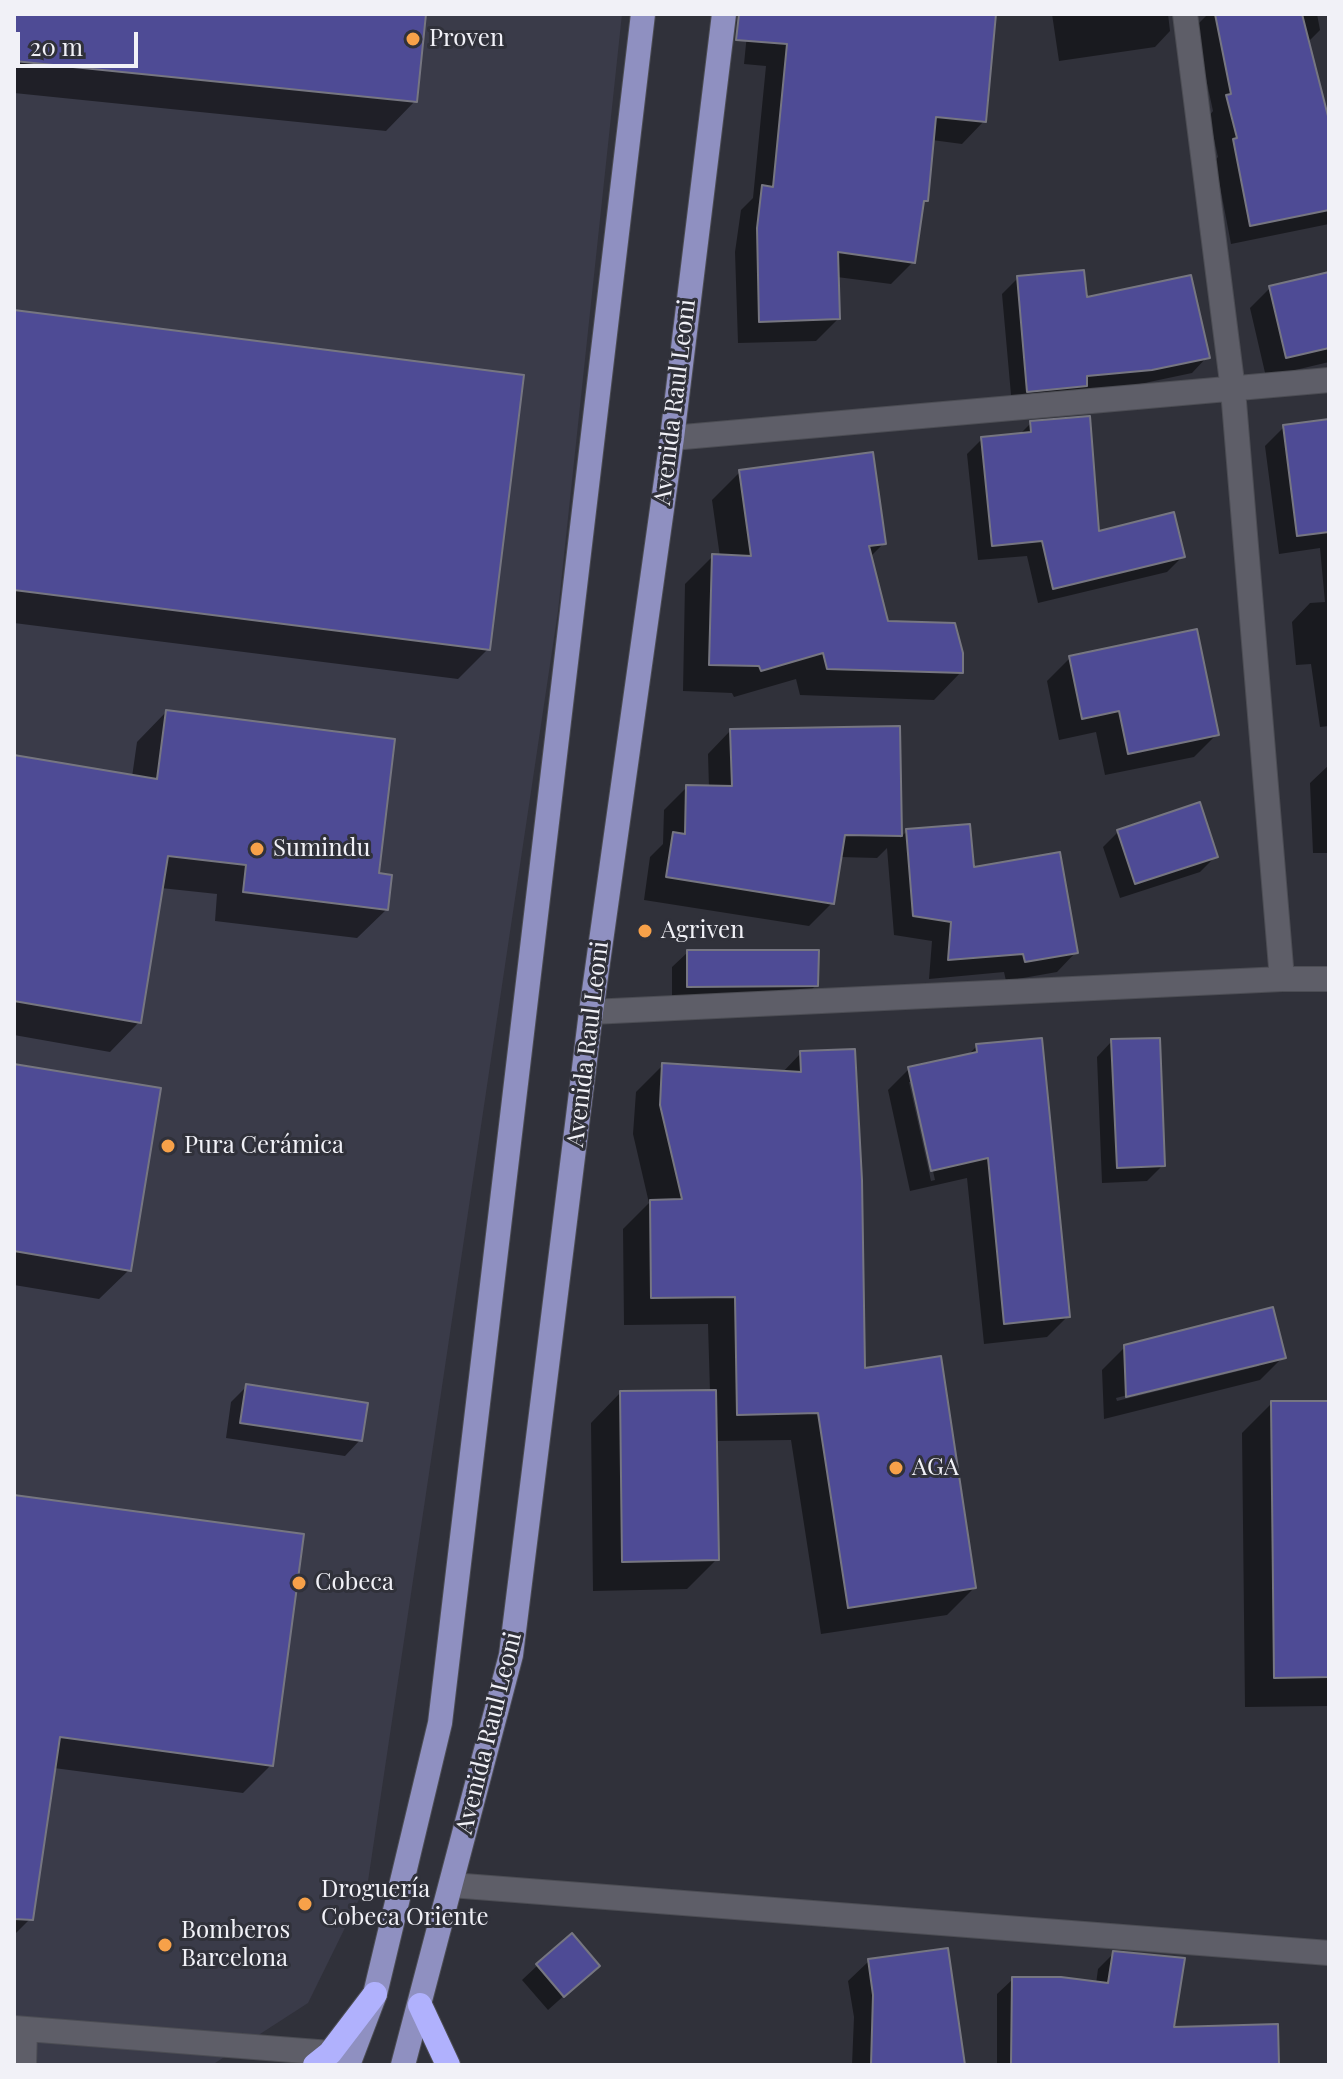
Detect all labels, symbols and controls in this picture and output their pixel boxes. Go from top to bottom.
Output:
scale bar [20,16,142,66]
place label: Proven [429,25,504,53]
text: 20 m [30,30,83,62]
marker: Proven [404,30,422,48]
street label: Avenida Raul Leoni [648,297,702,507]
place label: Sumindu [273,835,370,863]
marker: Sumindu [248,840,266,858]
place label: Agriven [661,917,744,945]
marker: Agriven [636,922,654,940]
street label: Avenida Raul Leoni [561,939,615,1149]
place label: Pura Cerámica [184,1132,344,1160]
marker: Pura Cerámica [159,1137,177,1155]
place label: AGA [912,1454,959,1482]
marker: AGA [887,1459,905,1477]
place label: Cobeca [315,1569,394,1597]
marker: Cobeca [290,1574,308,1592]
street label: Avenida Raul Leoni [450,1629,528,1837]
place label: Droguería Cobeca Oriente [321,1876,489,1932]
marker: Droguería Cobeca Oriente [296,1895,314,1913]
place label: Bomberos Barcelona [181,1917,290,1973]
marker: Bomberos Barcelona [156,1936,174,1954]

